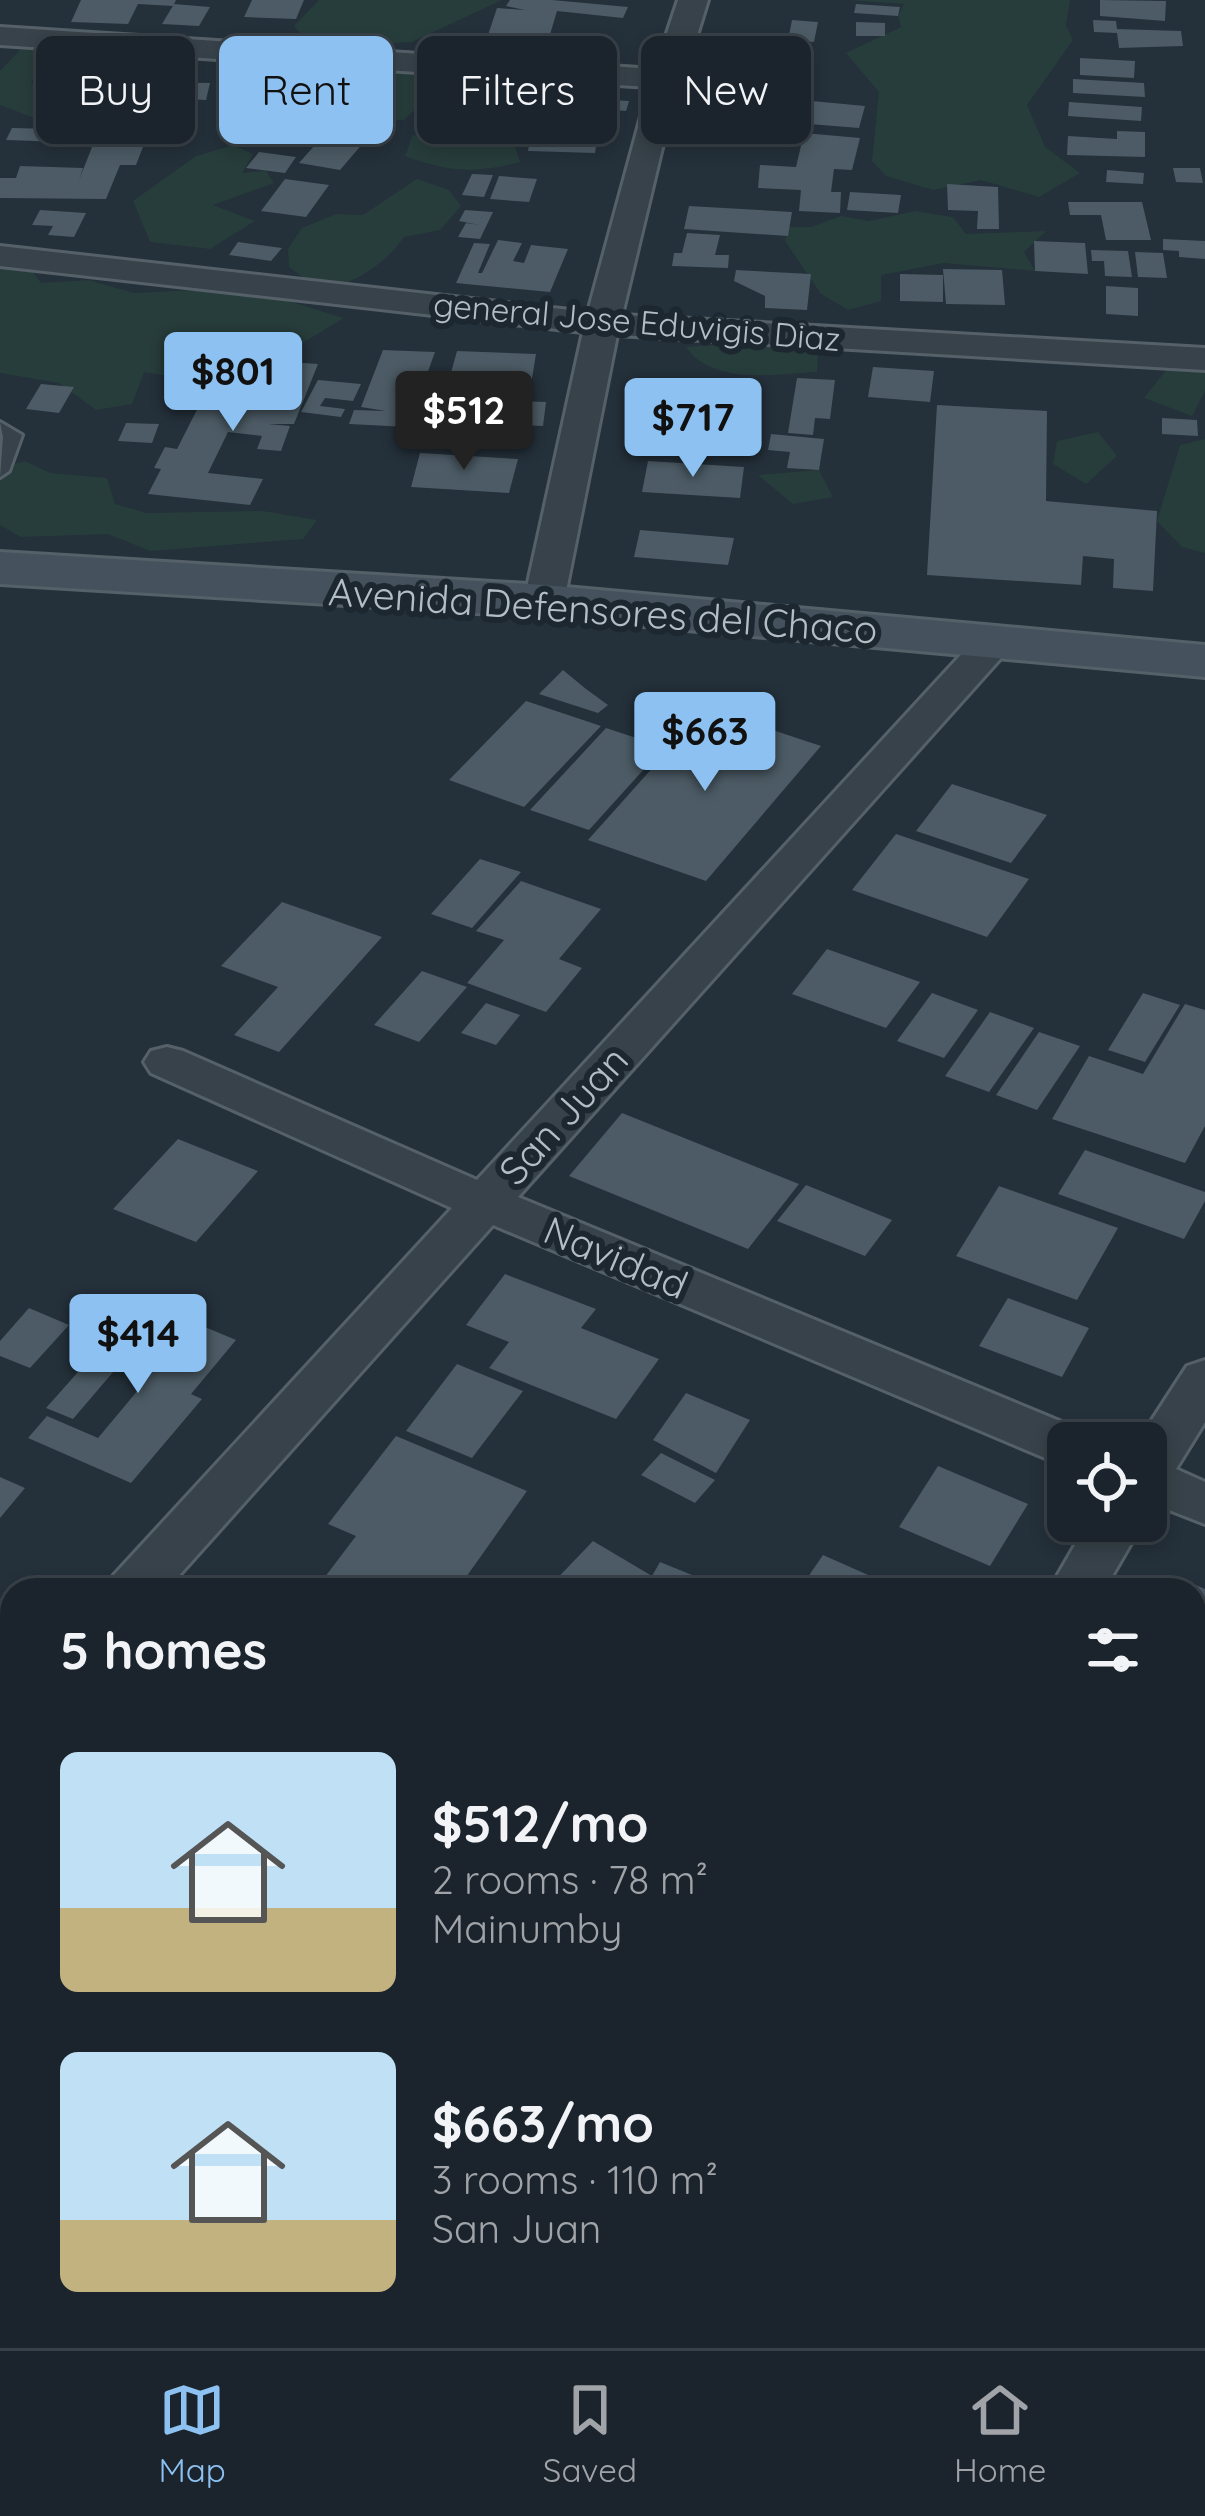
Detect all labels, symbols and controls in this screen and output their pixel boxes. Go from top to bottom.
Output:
chip: Buy [36,36,195,144]
chip: Rent [219,36,393,144]
chip: Filters [417,36,617,144]
chip: New [641,36,811,144]
street label: general Jose Eduvigis Diaz [432,283,842,359]
pin: $801 [162,332,304,434]
text: $801 [191,346,275,395]
pin: $512 [393,371,535,473]
pin: $717 [622,378,764,480]
text: $512 [422,385,506,434]
text: $717 [652,392,734,441]
street label: Avenida Defensores del Chaco [327,566,879,654]
pin: $663 [634,692,776,794]
text: $663 [661,706,749,755]
street label: San Juan [488,1036,638,1194]
street label: Navidad [537,1205,695,1309]
pin: $414 [67,1294,209,1396]
text: $414 [96,1308,180,1357]
map controls [1047,1422,1167,1542]
button: locate [1047,1422,1167,1542]
icon: filters [1080,1617,1146,1683]
text: 5 homes [60,1618,267,1682]
text: $512/mo [432,1791,649,1855]
icon: home [156,1800,300,1944]
text: 2 rooms · 78 m² [432,1855,708,1904]
text: Mainumby [432,1904,622,1953]
text: $663/mo [432,2091,654,2155]
icon: home [156,2100,300,2244]
text: 3 rooms · 110 m² [432,2155,718,2204]
text: San Juan [432,2204,601,2253]
tab: Map [159,2377,226,2490]
tab: Saved [543,2377,637,2490]
tab: Home [954,2377,1046,2490]

